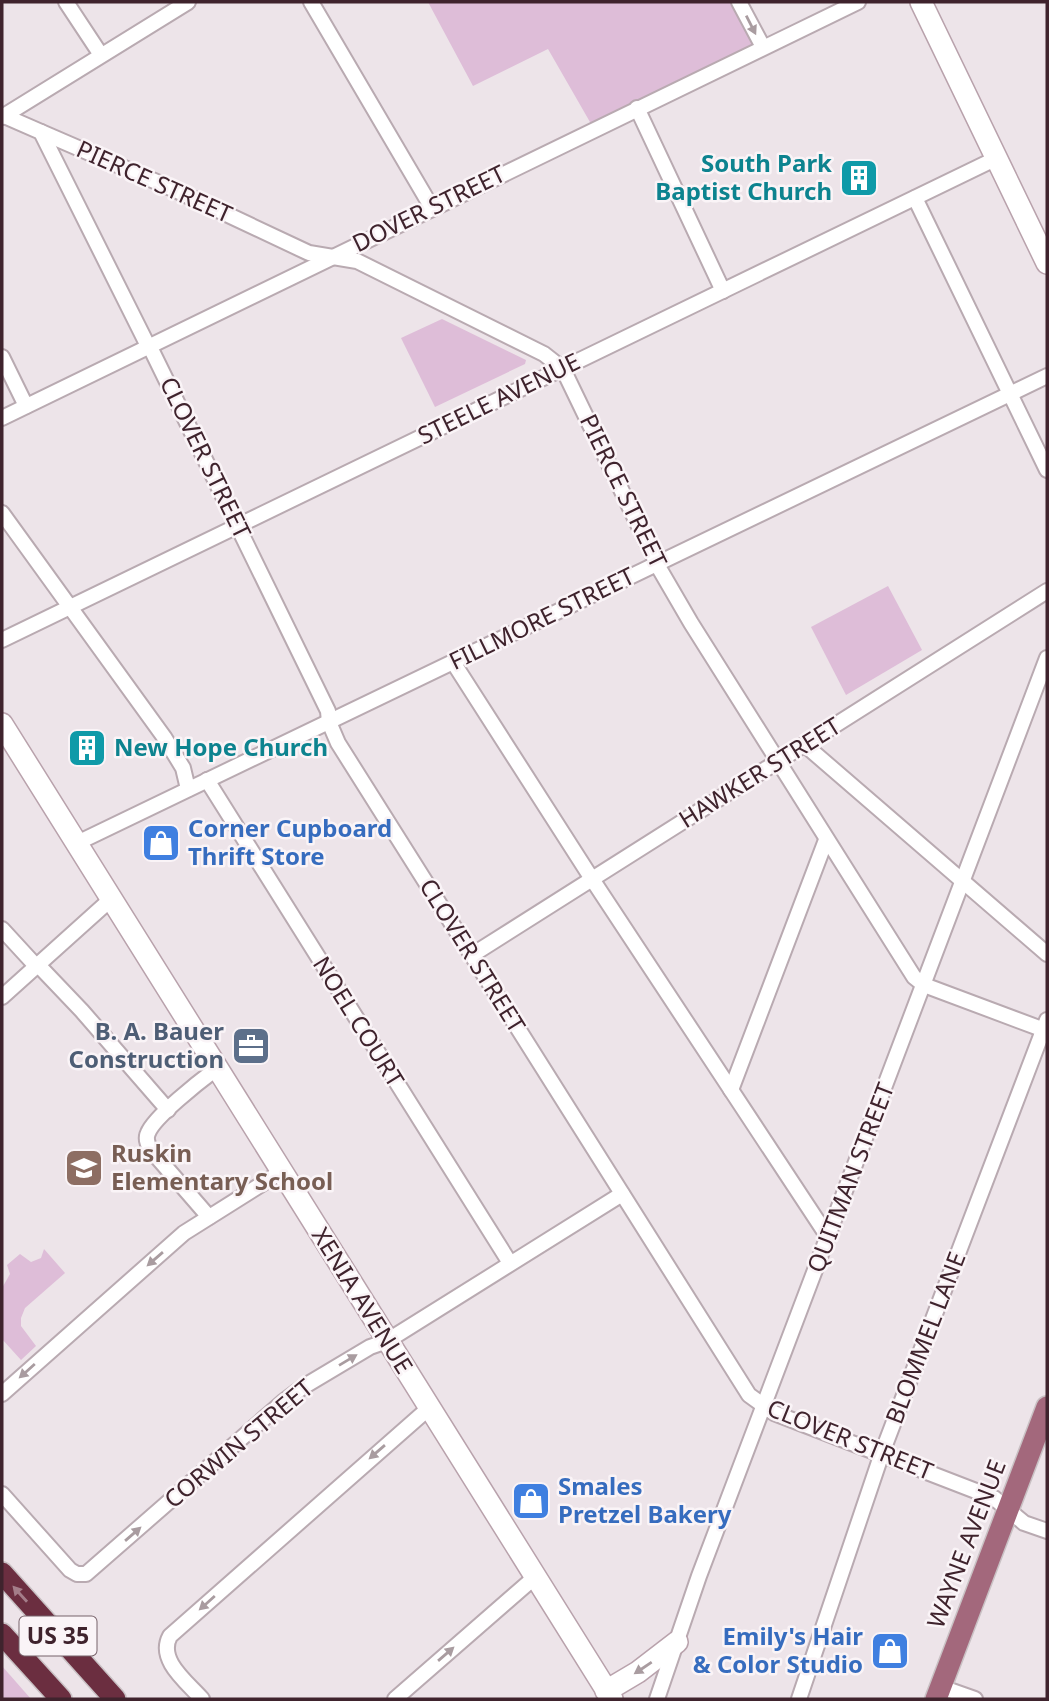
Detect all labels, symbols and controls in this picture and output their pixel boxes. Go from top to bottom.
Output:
one-way arrow [745,15,757,35]
street label: PIERCE STREET [72,132,238,230]
place label: South Park Baptist Church [655,146,832,207]
street label: DOVER STREET [346,156,511,259]
building icon: South Park Baptist Church [838,157,880,199]
street label: STEELE AVENUE [412,344,585,451]
street label: CLOVER STREET [153,371,260,544]
street label: PIERCE STREET [573,408,676,573]
street label: FILLMORE STREET [443,558,640,677]
street label: HAWKER STREET [672,708,847,835]
building icon: New Hope Church [66,727,108,769]
place label: New Hope Church [114,730,328,763]
place label: Corner Cupboard Thrift Store [188,811,392,872]
shop icon: Corner Cupboard Thrift Store [140,822,182,864]
street label: CLOVER STREET [413,872,534,1039]
street label: NOEL COURT [306,950,413,1093]
place label: B. A. Bauer Construction [69,1014,224,1075]
office icon: B. A. Bauer Construction [230,1025,272,1067]
street label: QUITMAN STREET [798,1077,901,1277]
place label: Ruskin Elementary School [111,1136,333,1197]
school or university icon: Ruskin Elementary School [63,1147,105,1189]
street label: XENIA AVENUE [305,1221,421,1380]
street label: BLOMMEL LANE [877,1247,973,1428]
one-way arrow [146,1251,164,1267]
one-way arrow [338,1354,357,1367]
one-way arrow [18,1363,36,1379]
street label: CORWIN STREET [157,1370,320,1515]
street label: CLOVER STREET [763,1390,939,1487]
one-way arrow [368,1444,386,1460]
street label: WAYNE AVENUE [918,1454,1013,1632]
place label: Smales Pretzel Bakery [558,1469,732,1530]
shop icon: Smales Pretzel Bakery [510,1480,552,1522]
one-way arrow [125,1527,142,1542]
one-way arrow [13,1586,29,1603]
one-way arrow [198,1595,216,1611]
road number: US 35 [20,1616,96,1656]
place label: Emily's Hair & Color Studio [693,1619,863,1680]
shop icon: Emily's Hair & Color Studio [869,1630,911,1672]
one-way arrow [438,1647,455,1662]
one-way arrow [633,1662,653,1675]

